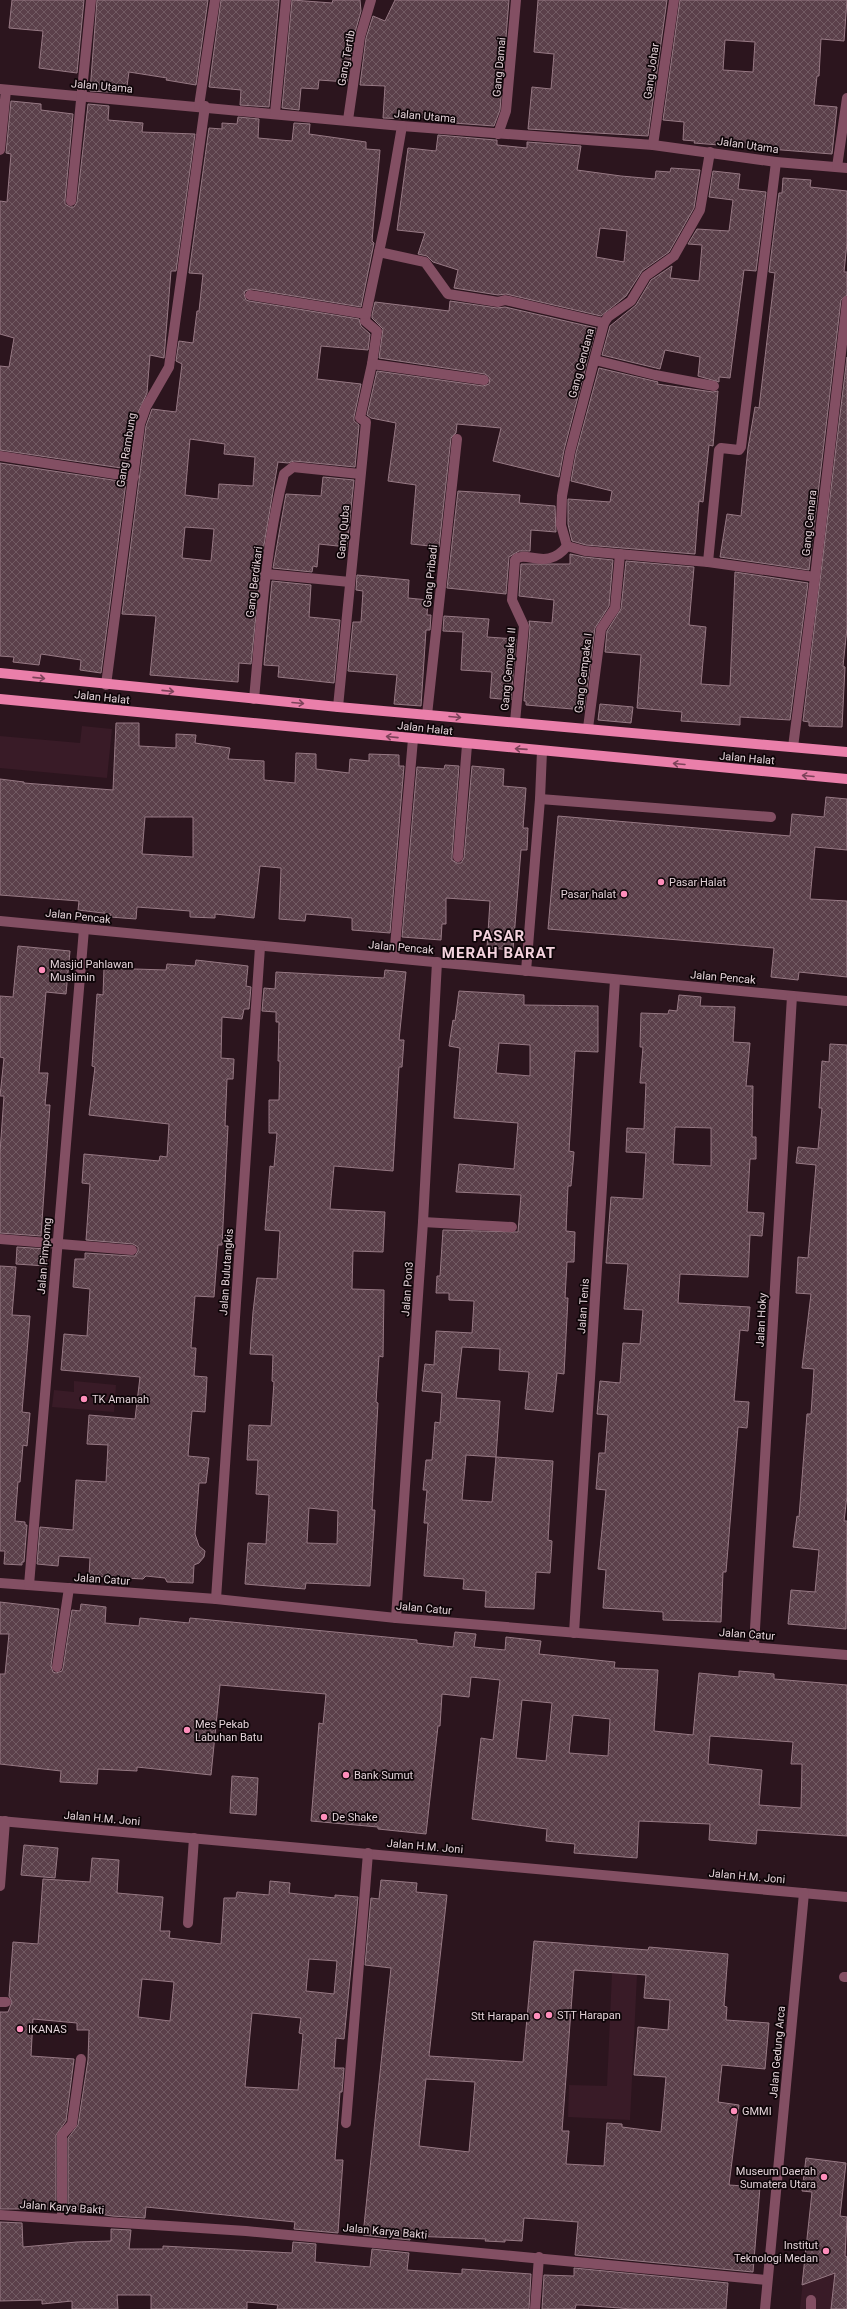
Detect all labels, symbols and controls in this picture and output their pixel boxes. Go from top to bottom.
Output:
street label: Gang Tertib [335,29,358,87]
street label: Gang Damai [490,37,509,97]
street label: Gang Johar [641,42,662,100]
street label: Jalan Utama [71,77,133,96]
street label: Jalan Utama [394,107,456,126]
street label: Jalan Utama [716,135,779,156]
street label: Gang Cendana [566,327,597,399]
street label: Gang Rambung [114,412,139,488]
street label: Gang Cemara [800,489,819,557]
street label: Gang Quba [335,504,352,560]
street label: Gang Pribadi [421,544,440,608]
street label: Gang Berdikari [244,546,265,618]
street label: Gang Cempaka II [498,627,519,711]
street label: Gang Cempaka I [572,632,595,714]
one-way arrow [32,674,45,681]
one-way arrow [161,687,174,694]
street label: Jalan Halat [74,688,131,707]
one-way arrow [291,700,304,707]
one-way arrow [448,714,461,721]
street label: Jalan Halat [397,719,454,738]
one-way arrow [386,734,399,741]
one-way arrow [515,745,528,752]
street label: Jalan Halat [719,750,776,767]
one-way arrow [673,760,686,767]
one-way arrow [802,772,815,779]
place label: Pasar Halat [669,876,726,889]
marker: Pasar Halat [656,877,666,887]
place label: Pasar halat [561,888,616,901]
marker: Pasar halat [619,889,629,899]
street label: Jalan Pencak [45,907,112,926]
district label: PASAR MERAH BARAT [442,927,556,962]
street label: Jalan Pencak [368,938,435,957]
place label: Masjid Pahlawan Muslimin [50,958,133,984]
marker: Masjid Pahlawan Muslimin [37,965,47,975]
street label: Jalan Pencak [690,968,757,987]
street label: Jalan Pimpomg [35,1217,54,1295]
street label: Jalan Bulutangkis [217,1228,236,1316]
street label: Jalan Pon3 [399,1261,416,1317]
street label: Jalan Tenis [575,1278,592,1334]
street label: Jalan Hoky [754,1292,769,1348]
place label: TK Amanah [92,1393,149,1406]
marker: TK Amanah [79,1394,89,1404]
street label: Jalan Catur [74,1571,131,1588]
street label: Jalan Catur [395,1600,453,1617]
street label: Jalan Catur [719,1626,776,1643]
place label: Mes Pekab Labuhan Batu [195,1718,263,1744]
marker: Mes Pekab Labuhan Batu [182,1725,192,1735]
place label: Bank Sumut [354,1769,414,1782]
marker: Bank Sumut [341,1770,351,1780]
street label: Jalan H.M. Joni [63,1809,141,1828]
place label: De Shake [332,1811,378,1824]
marker: De Shake [319,1812,329,1822]
street label: Jalan H.M. Joni [386,1837,464,1856]
street label: Jalan H.M. Joni [708,1867,786,1886]
street label: Jalan Gedung Arca [767,2005,788,2099]
place label: STT Harapan [557,2009,621,2022]
place label: Stt Harapan [471,2010,529,2023]
marker: STT Harapan [544,2010,554,2020]
marker: Stt Harapan [532,2011,542,2021]
place label: IKANAS [28,2023,67,2036]
marker: IKANAS [15,2024,25,2034]
place label: GMMI [742,2105,772,2118]
marker: GMMI [729,2106,739,2116]
place label: Museum Daerah Sumatera Utara [736,2165,816,2191]
marker: Museum Daerah Sumatera Utara [819,2172,829,2182]
street label: Jalan Karya Bakti [19,2198,105,2217]
street label: Jalan Karya Bakti [342,2221,428,2242]
place label: Institut Teknologi Medan [734,2239,818,2265]
marker: Institut Teknologi Medan [821,2246,831,2256]

